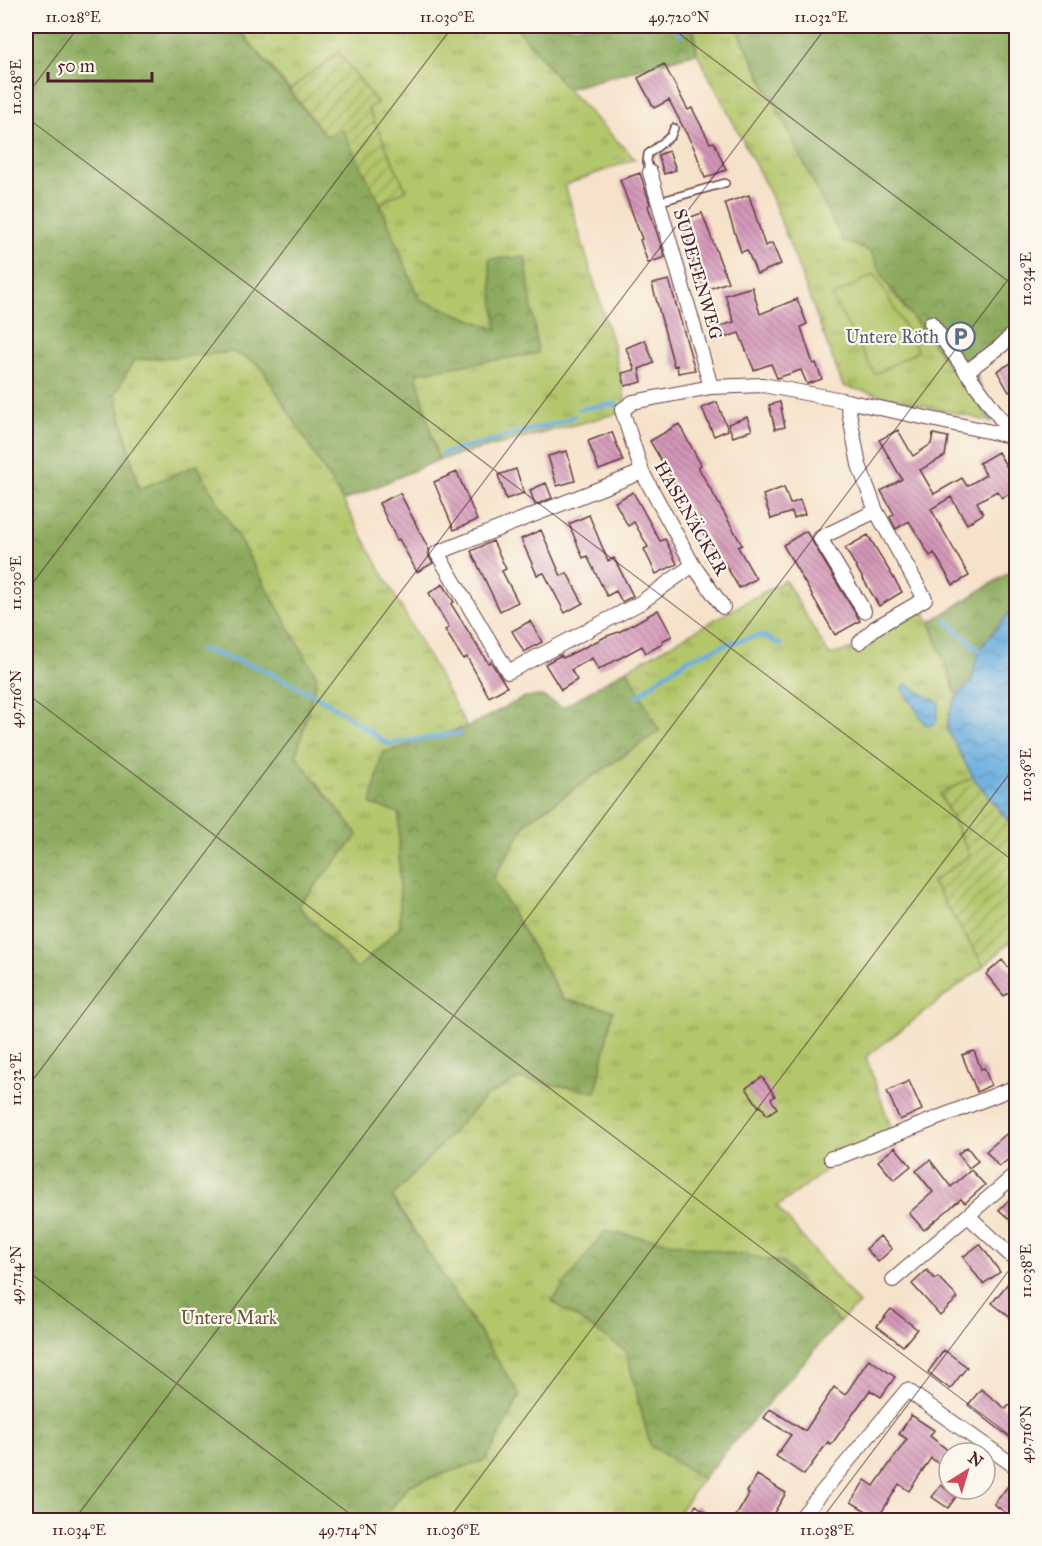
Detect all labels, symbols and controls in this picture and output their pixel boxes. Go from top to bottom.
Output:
text: 11.028°E [45,8,101,26]
text: 11.030°E [420,8,475,26]
text: 49.720°N [649,8,710,26]
text: 11.032°E [794,8,848,26]
scale bar [48,45,152,83]
text: 50 m [57,55,95,77]
text: 11.028°E [7,59,25,115]
street label: SUDETENWEG [669,206,727,342]
text: 11.034°E [1017,252,1035,306]
parking icon: Untere Röth [944,321,976,353]
place label: Untere Röth [846,326,939,348]
street label: HASENÄCKER [649,457,733,580]
text: 11.030°E [7,555,25,610]
text: 49.716°N [7,670,25,728]
text: 11.036°E [1017,748,1035,802]
text: 11.032°E [7,1052,25,1106]
text: 11.038°E [1017,1244,1035,1298]
text: 49.714°N [7,1245,25,1305]
park label: Untere Mark [181,1307,278,1329]
text: 49.716°N [1017,1405,1035,1463]
north arrow [937,1441,997,1501]
text: N [965,1448,987,1471]
text: 11.034°E [52,1521,106,1539]
text: 49.714°N [318,1521,378,1539]
text: 11.036°E [426,1521,480,1539]
text: 11.038°E [800,1521,854,1539]

